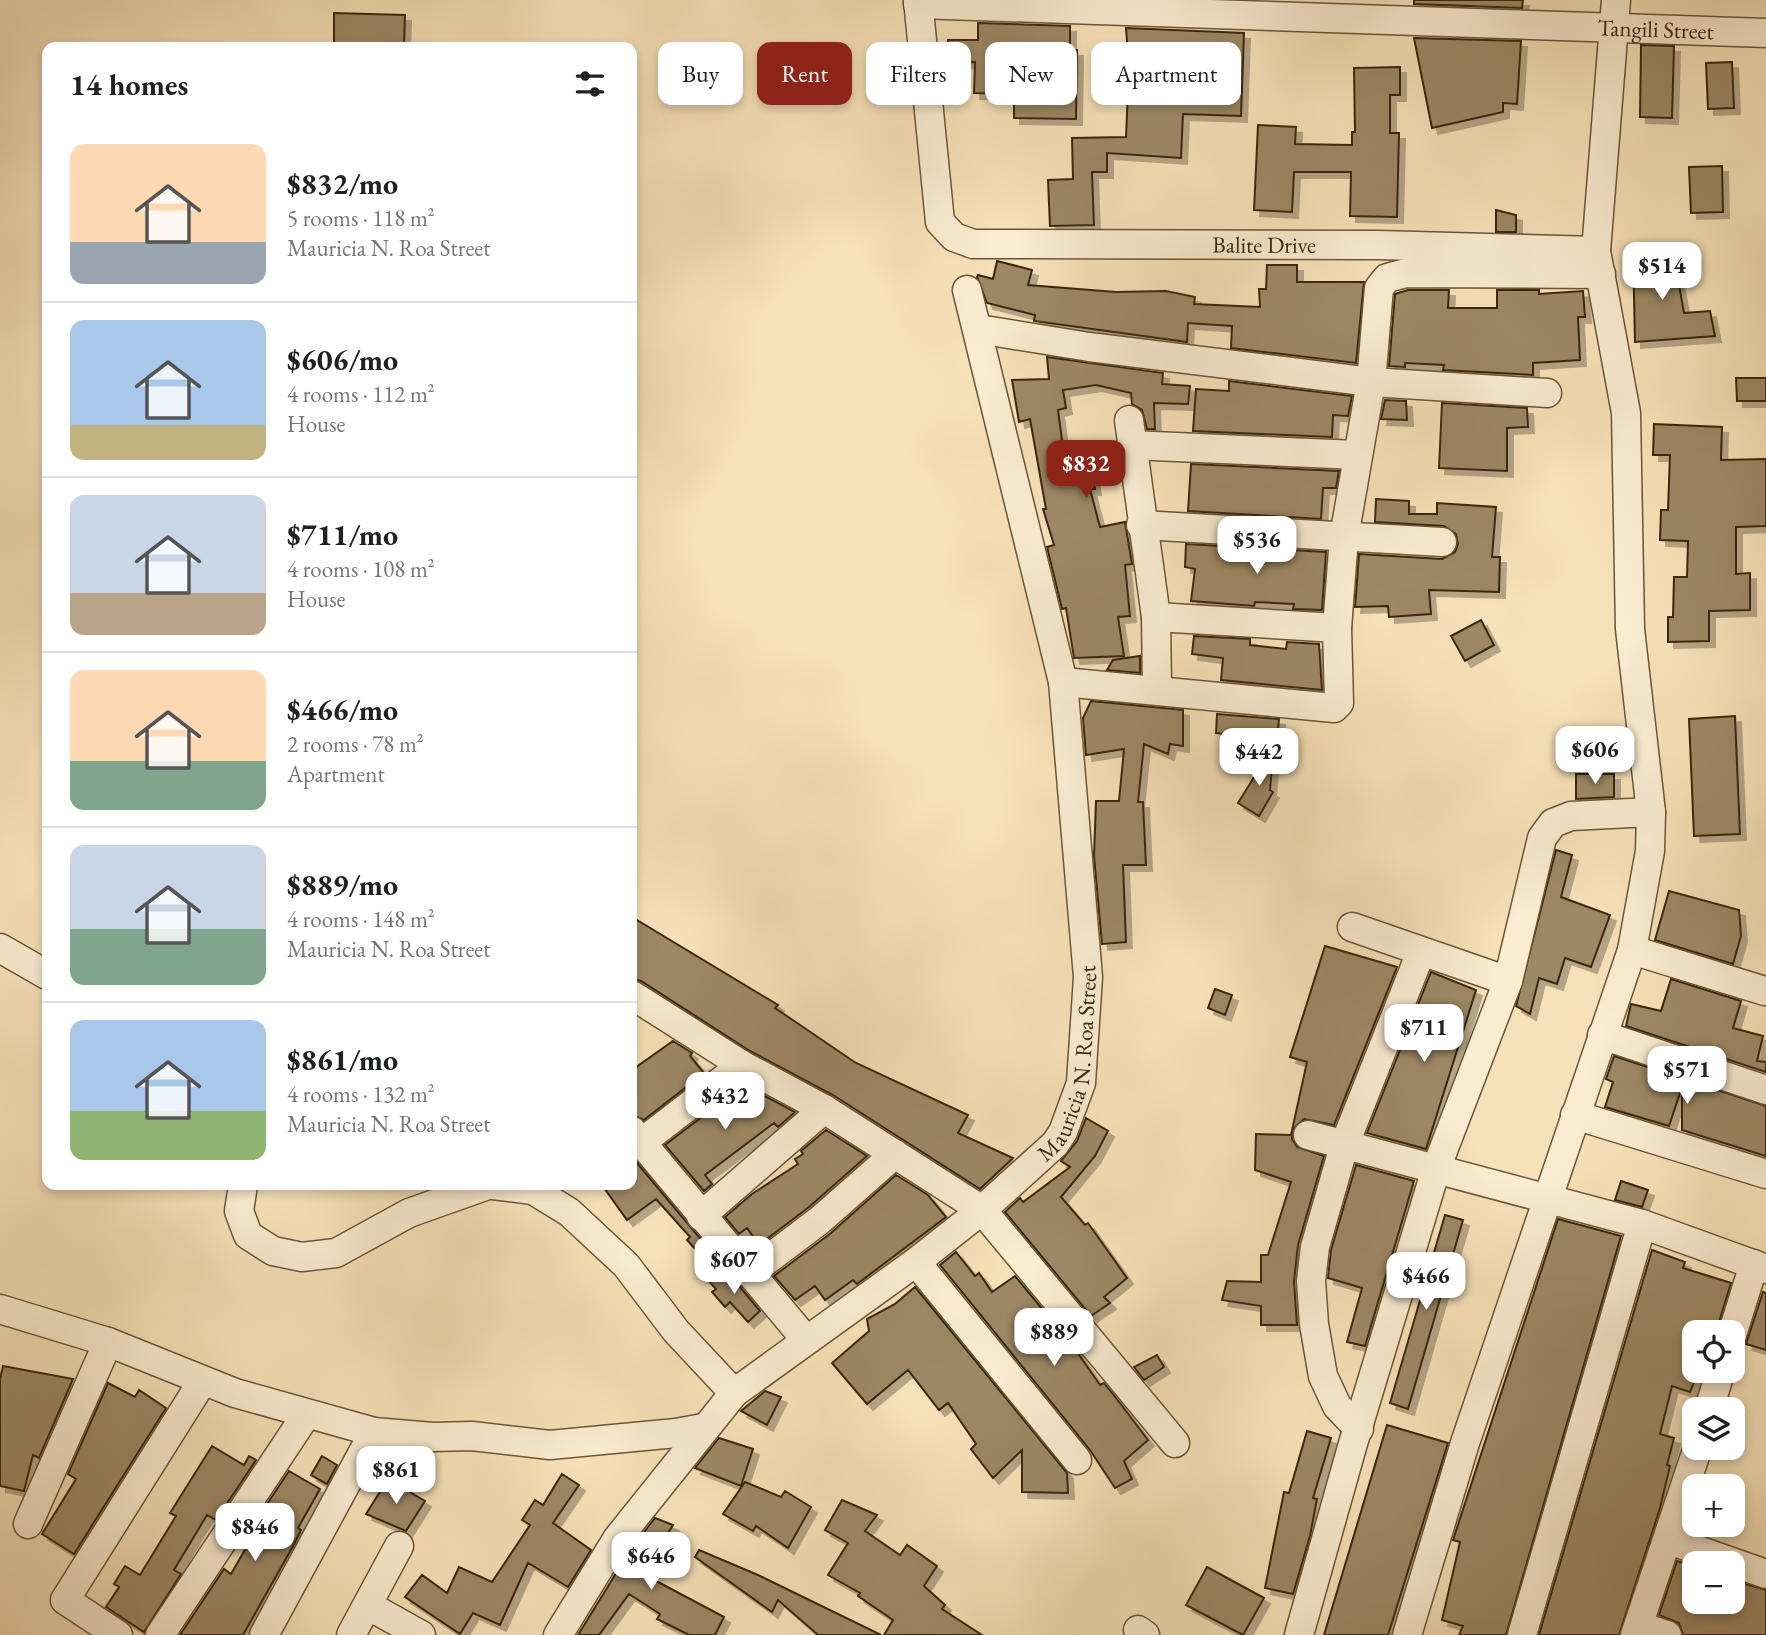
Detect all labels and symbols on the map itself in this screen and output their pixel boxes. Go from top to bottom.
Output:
street label: Tangili Street [1597,12,1715,46]
street label: Balite Drive [1212,230,1316,260]
pin: $514 [1621,243,1703,302]
pin: $832 [1045,440,1127,500]
pin: $536 [1216,516,1298,576]
pin: $606 [1554,726,1636,786]
pin: $442 [1218,728,1300,788]
street label: Mauricia N. Roa Street [1031,964,1103,1168]
pin: $711 [1383,1004,1465,1064]
pin: $571 [1646,1046,1728,1106]
pin: $432 [684,1072,766,1132]
pin: $607 [693,1236,775,1296]
pin: $466 [1385,1252,1467,1312]
pin: $889 [1013,1308,1095,1368]
pin: $861 [355,1446,437,1506]
pin: $846 [214,1504,296,1563]
pin: $646 [610,1532,692,1592]

